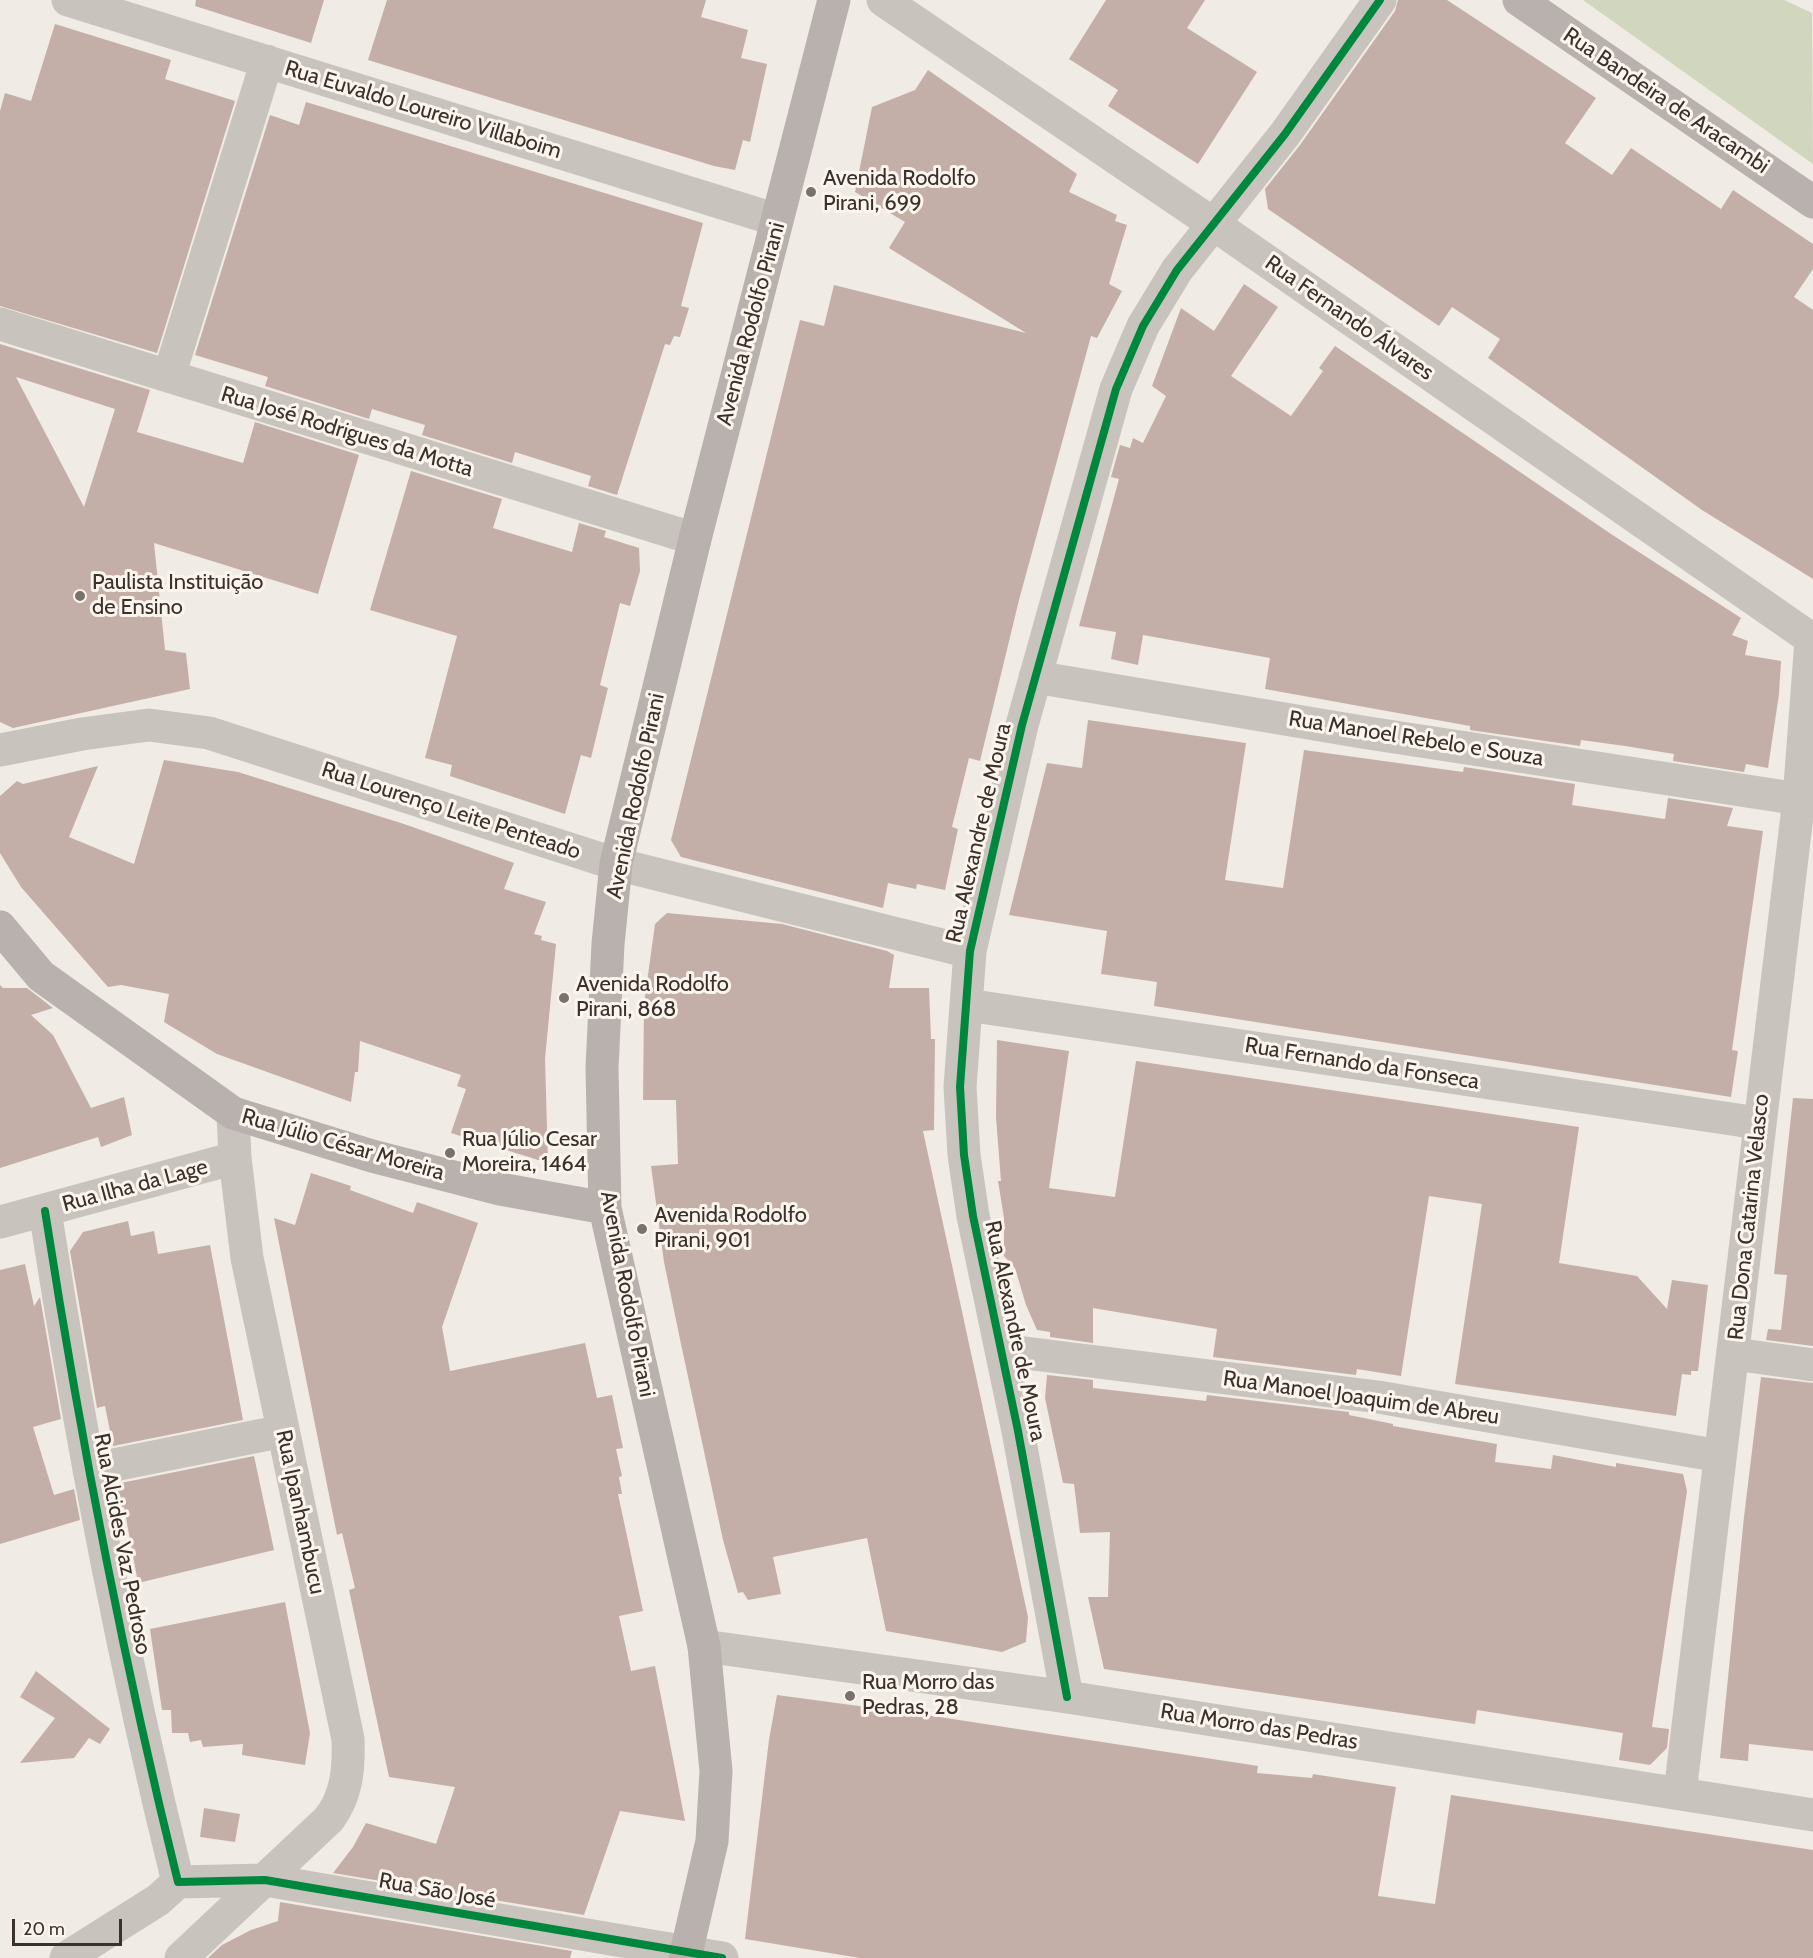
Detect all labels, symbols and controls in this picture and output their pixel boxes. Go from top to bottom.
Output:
street label: Rua Bandeira de Aracambi [1558,22,1774,180]
street label: Rua Euvaldo Loureiro Villaboim [281,55,565,165]
place label: Avenida Rodolfo Pirani, 699 [823,166,976,218]
marker: Avenida Rodolfo Pirani, 699 [804,185,818,199]
street label: Avenida Rodolfo Pirani [711,219,791,429]
street label: Rua Fernando Álvares [1260,250,1438,386]
street label: Rua José Rodrigues da Motta [218,381,476,483]
place label: Paulista Instituição de Ensino [92,570,263,622]
marker: Paulista Instituição de Ensino [73,589,87,603]
street label: Avenida Rodolfo Pirani [601,691,671,901]
street label: Rua Manoel Rebelo e Souza [1287,706,1545,772]
street label: Rua Alexandre de Moura [941,720,1017,946]
street label: Rua Lourenço Leite Penteado [318,757,584,865]
place label: Avenida Rodolfo Pirani, 868 [576,972,729,1023]
marker: Avenida Rodolfo Pirani, 868 [557,991,571,1005]
street label: Rua Fernando da Fonseca [1243,1032,1481,1096]
street label: Rua Dona Catarina Velasco [1723,1093,1775,1341]
street label: Rua Júlio César Moreira [239,1103,447,1187]
place label: Rua Júlio Cesar Moreira, 1464 [462,1127,597,1178]
marker: Rua Júlio Cesar Moreira, 1464 [443,1146,457,1160]
street label: Rua Ilha da Lage [59,1154,211,1218]
street label: Avenida Rodolfo Pirani [594,1189,660,1399]
place label: Avenida Rodolfo Pirani, 901 [654,1203,807,1254]
street label: Rua Alexandre de Moura [979,1218,1051,1444]
marker: Avenida Rodolfo Pirani, 901 [635,1222,649,1236]
street label: Rua Manoel Joaquim de Abreu [1221,1366,1501,1430]
street label: Rua Ipanhambucu [270,1427,330,1597]
street label: Rua Alcides Vaz Pedroso [88,1431,156,1657]
place label: Rua Morro das Pedras, 28 [862,1670,994,1722]
marker: Rua Morro das Pedras, 28 [843,1689,857,1703]
street label: Rua Morro das Pedras [1158,1698,1360,1756]
street label: Rua São José [376,1868,498,1914]
scale bar [15,1907,124,1945]
text: 20 m [23,1918,65,1940]

